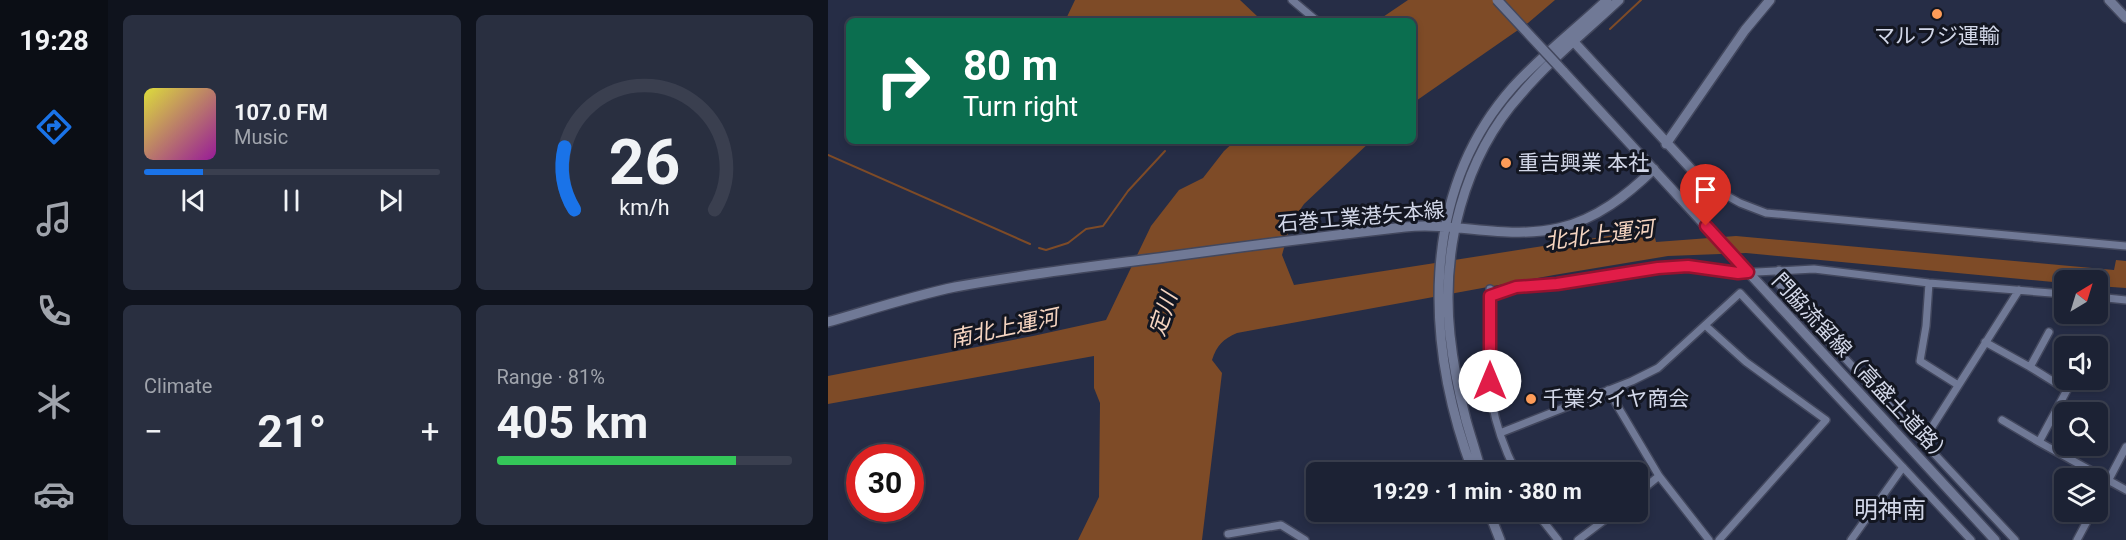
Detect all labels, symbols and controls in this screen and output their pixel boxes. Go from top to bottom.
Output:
marker: マルフジ運輸 [1930,7,1944,21]
place label: マルフジ運輸 [1874,24,2000,48]
text: 19:28 [19,25,89,57]
text: 80 m [963,41,1058,90]
icon: right [864,42,942,120]
text: Turn right [963,91,1078,123]
text: 107.0 FM [234,100,328,125]
icon: directions [33,106,75,148]
text: Music [234,125,288,149]
text: 26 [608,126,680,199]
place label: 重吉興業 本社 [1518,151,1649,175]
marker: 重吉興業 本社 [1499,156,1513,170]
pin [1680,164,1731,226]
icon: arrive [1689,173,1722,206]
icon: previous [177,184,210,217]
icon: pause [275,184,308,217]
icon: next [374,184,407,217]
text: km/h [619,195,669,220]
icon: music [33,198,75,240]
street label: 石巻工業港矢本線 [1276,198,1446,236]
water label: 北北上運河 [1543,215,1659,254]
street label: 門脇流留線（高盛土道路） [1767,269,1957,469]
north arrow [2054,270,2108,324]
map controls [2054,270,2108,522]
water label: 定川 [1144,287,1182,339]
icon: phone [33,290,75,332]
water label: 南北上運河 [948,304,1064,352]
button: sound [2054,336,2108,390]
position arrow [1458,349,1522,413]
text: Range · 81% [497,365,605,389]
text: Climate [144,374,212,398]
icon: climate [33,381,75,423]
place label: 千葉タイヤ商会 [1543,387,1689,411]
marker: 千葉タイヤ商会 [1524,392,1538,406]
text: 405 km [497,396,648,449]
button: search [2054,402,2108,456]
text: 21° [257,405,326,458]
text: − [144,412,163,451]
text: + [421,412,440,451]
speed limit sign: 30 [846,444,924,522]
button: layers [2054,468,2108,522]
icon: car [33,473,75,515]
text: 19:29 · 1 min · 380 m [1372,479,1582,504]
district label: 明神南 [1854,496,1926,524]

